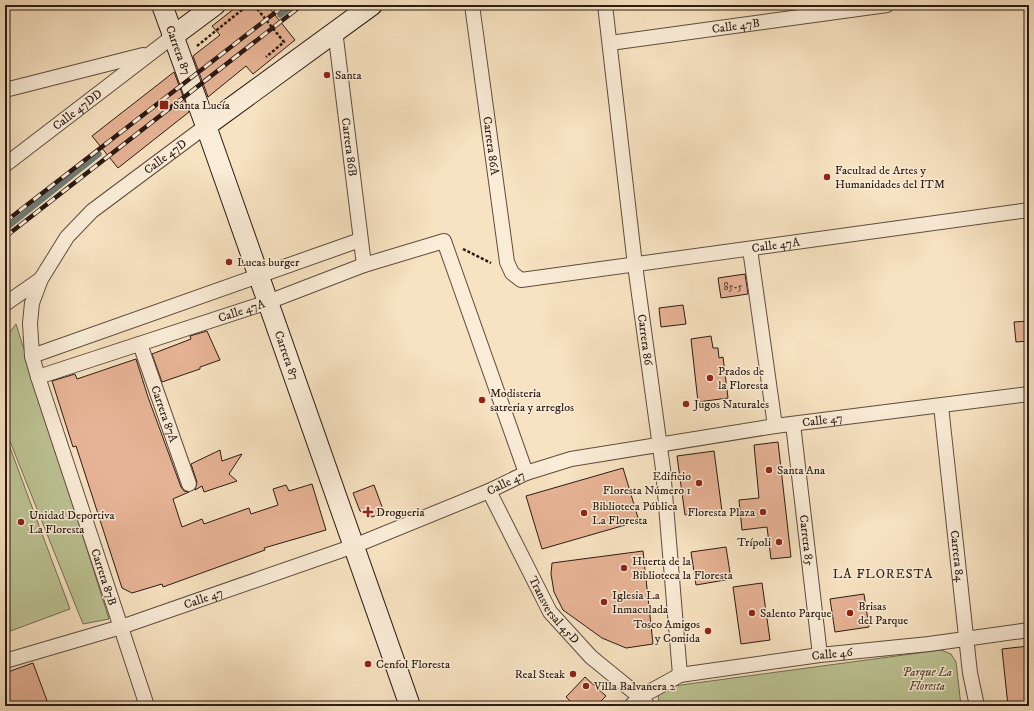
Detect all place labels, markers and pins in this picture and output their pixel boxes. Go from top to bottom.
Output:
place label: Santa [335,68,362,83]
marker: Santa [322,70,332,80]
place label: Santa Lucía [173,98,231,113]
marker: Santa Lucía [158,99,170,111]
place label: Facultad de Artes y Humanidades del ITM [835,163,945,192]
marker: Facultad de Artes y Humanidades del ITM [822,172,832,182]
place label: Lucas burger [237,255,300,270]
marker: Lucas burger [224,257,234,267]
place label: Prados de la Floresta [718,364,769,393]
marker: Prados de la Floresta [705,373,715,383]
place label: Modisteria satreria y arreglos [490,386,574,415]
marker: Modisteria satreria y arreglos [477,395,487,405]
place label: Jugos Naturales [693,397,769,412]
marker: Jugos Naturales [681,399,691,409]
place label: Santa Ana [777,463,826,478]
marker: Santa Ana [764,465,774,475]
place label: Edificio Floresta Número 1 [603,469,691,498]
marker: Edificio Floresta Número 1 [694,478,704,488]
place label: Biblioteca Pública La Floresta [592,499,679,528]
place label: Drogueria [376,505,425,520]
place label: Floresta Plaza [687,505,756,520]
marker: Drogueria [363,507,373,517]
marker: Floresta Plaza [758,507,768,517]
place label: Unidad Deportiva La Floresta [29,508,115,537]
marker: Biblioteca Pública La Floresta [579,508,589,518]
marker: Unidad Deportiva La Floresta [16,517,26,527]
place label: Trípoli [737,535,771,550]
marker: Trípoli [774,537,784,547]
place label: Huerta de la Biblioteca la Floresta [632,554,734,583]
marker: Huerta de la Biblioteca la Floresta [619,563,629,573]
place label: Iglesia La Inmaculada [612,588,669,617]
marker: Iglesia La Inmaculada [599,597,609,607]
place label: Brisas del Parque [858,599,908,628]
place label: Salento Parque [760,606,832,621]
marker: Salento Parque [747,608,757,618]
marker: Brisas del Parque [845,608,855,618]
place label: Tosco Amigos y Comida [633,617,701,646]
marker: Tosco Amigos y Comida [703,626,713,636]
place label: Cenfol Floresta [376,657,451,672]
marker: Cenfol Floresta [363,659,373,669]
place label: Real Steak [515,667,565,682]
marker: Real Steak [568,669,578,679]
place label: Villa Balvanera 2 [593,679,675,694]
marker: Villa Balvanera 2 [581,681,591,691]

